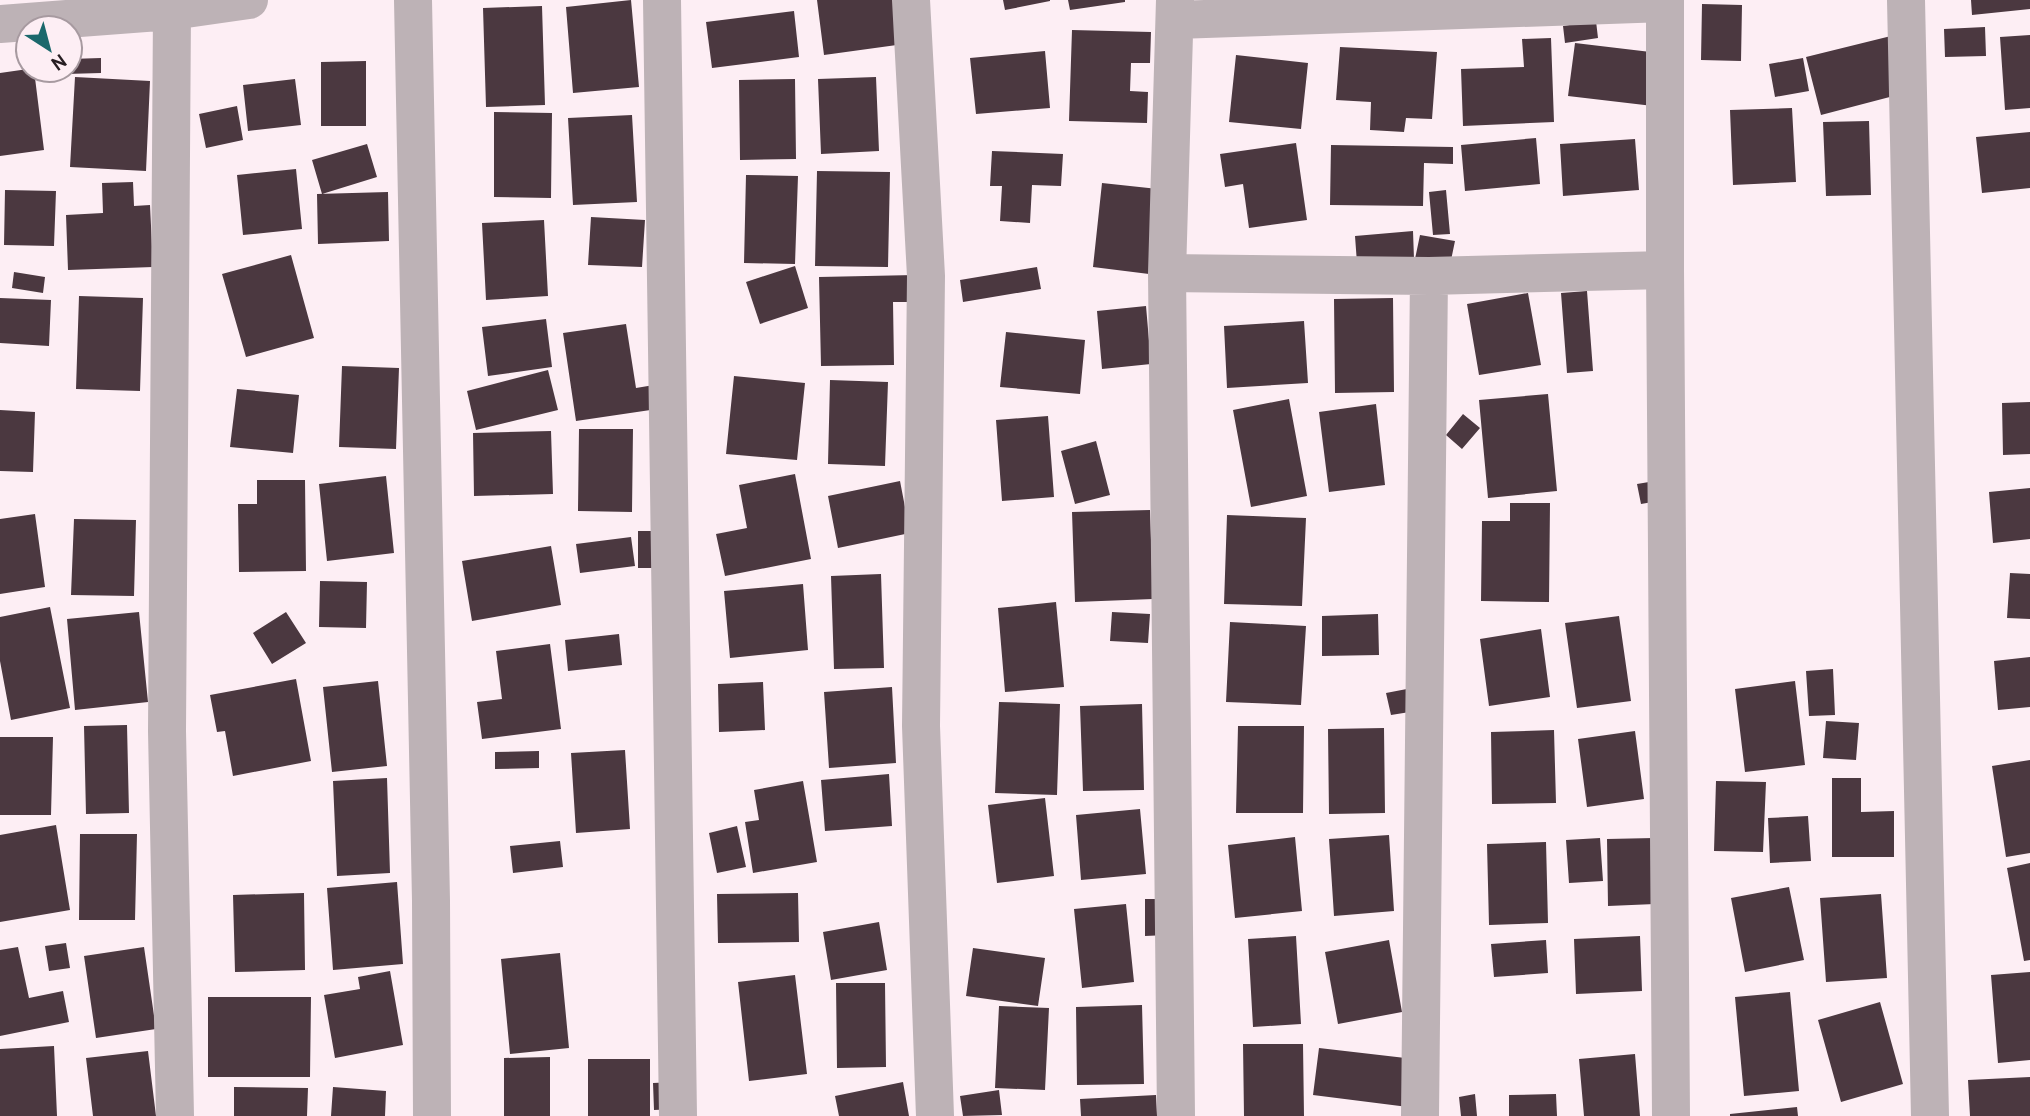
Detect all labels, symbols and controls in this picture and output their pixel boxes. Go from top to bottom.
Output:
north arrow [14,14,84,84]
text: N [45,47,70,75]

